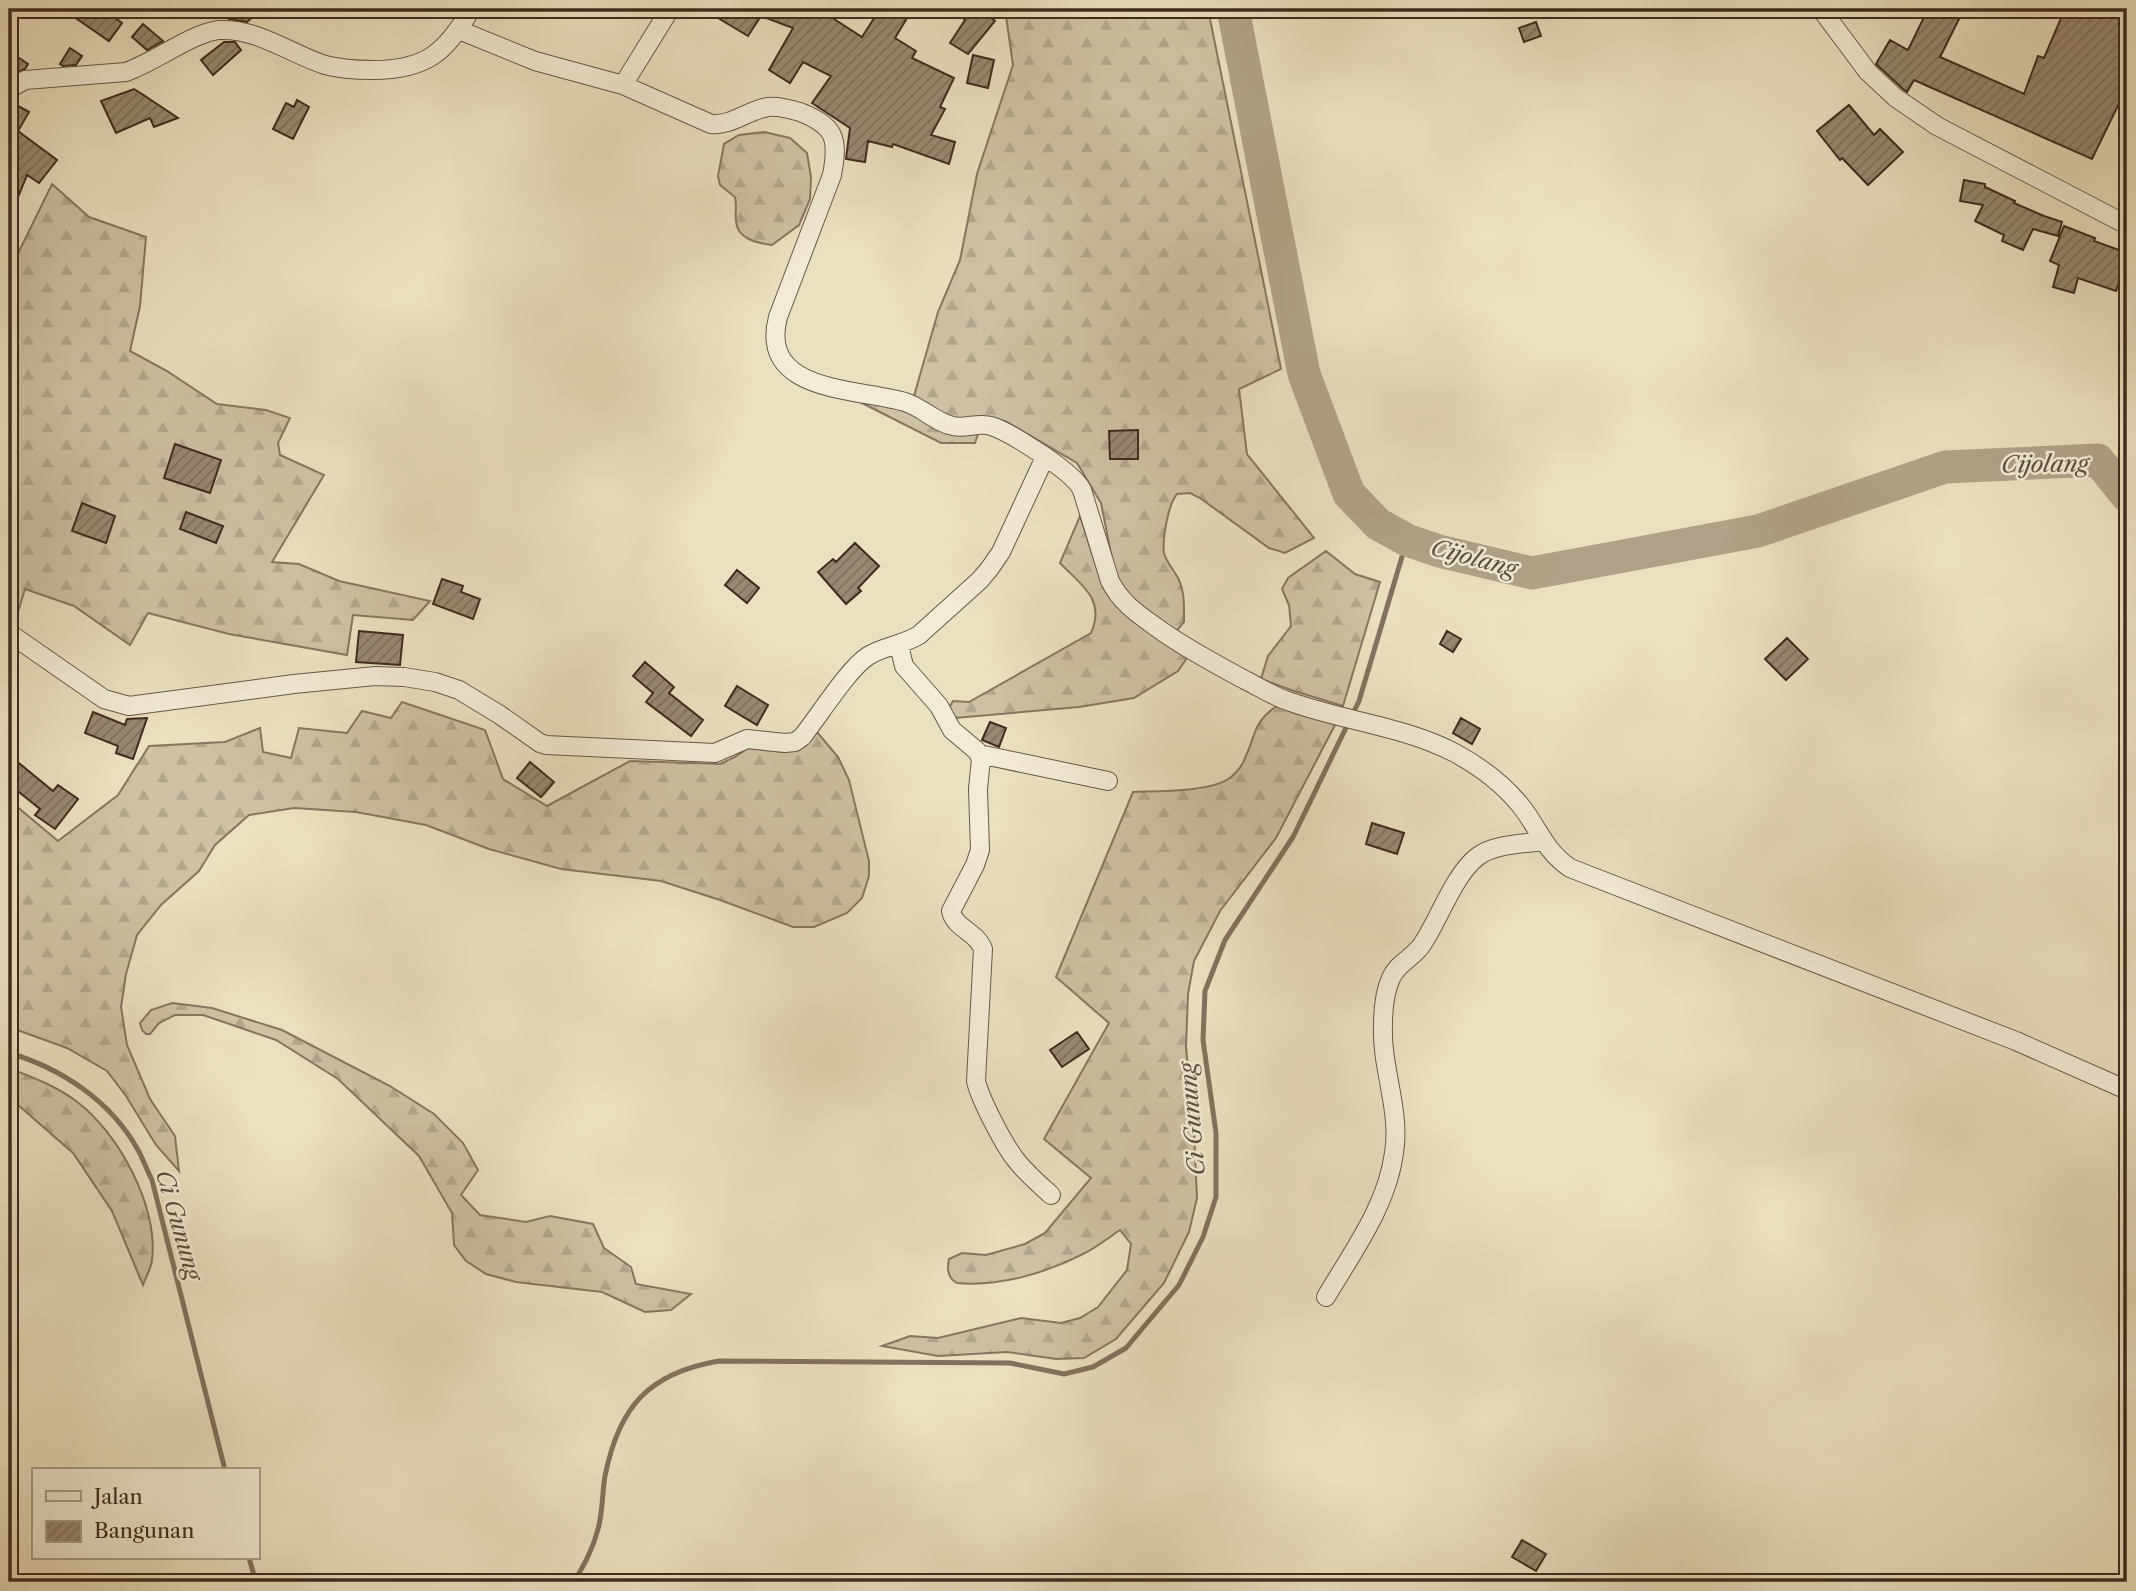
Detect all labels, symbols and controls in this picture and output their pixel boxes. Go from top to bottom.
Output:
water label: Cijolang [2001,449,2091,479]
water label: Cijolang [1428,533,1522,583]
water label: Ci Gunung [1173,1059,1211,1177]
water label: Ci Gunung [150,1167,209,1286]
legend [32,1468,259,1560]
text: Jalan [91,1484,143,1509]
text: Bangunan [94,1518,194,1543]

